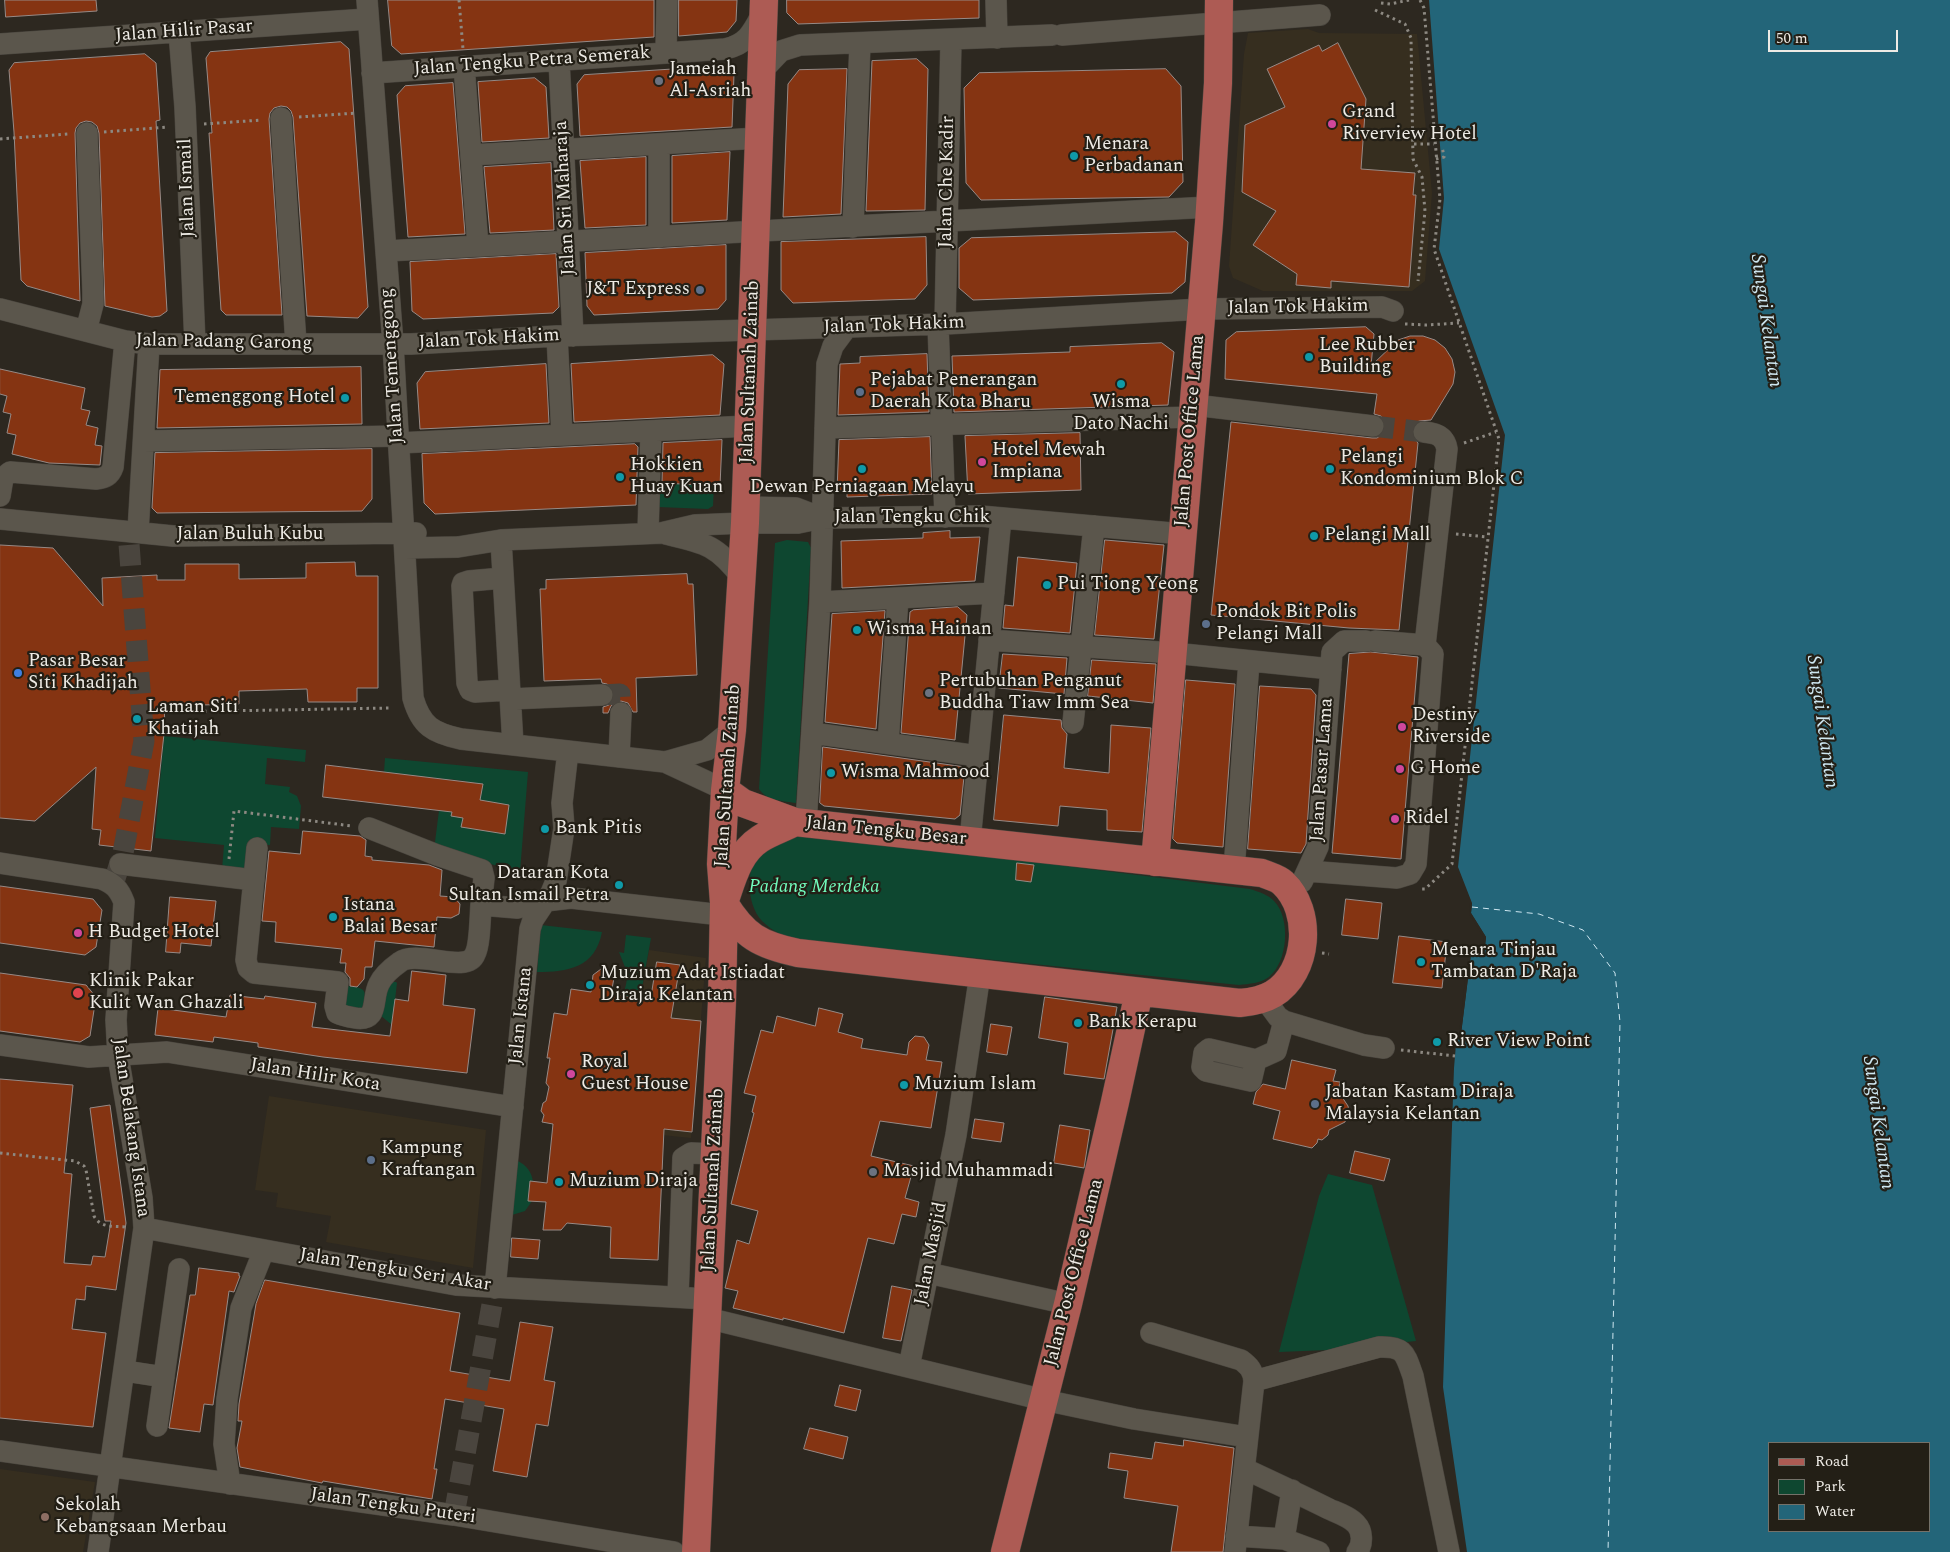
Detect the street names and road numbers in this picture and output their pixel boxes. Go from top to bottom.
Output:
street label: Jalan Hilir Pasar [114,16,254,48]
street label: Jalan Tengku Petra Semerak [413,42,651,82]
street label: Jalan Che Kadir [935,116,961,248]
street label: Jalan Sri Maharaja [551,120,581,276]
street label: Jalan Ismail [175,138,201,238]
street label: Jalan Sultanah Zainab [736,280,766,464]
street label: Jalan Temenggong [376,287,410,445]
street label: Jalan Tok Hakim [1227,295,1369,321]
street label: Jalan Tok Hakim [823,312,965,340]
street label: Jalan Tok Hakim [418,325,560,355]
street label: Jalan Padang Garong [135,330,313,356]
street label: Jalan Post Office Lama [1171,334,1211,528]
street label: Jalan Tengku Chik [834,507,990,529]
street label: Jalan Buluh Kubu [177,524,323,546]
street label: Jalan Sultanah Zainab [711,684,747,868]
street label: Jalan Pasar Lama [1307,697,1339,843]
street label: Jalan Tengku Besar [804,812,968,852]
street label: Jalan Istana [506,966,538,1066]
street label: Jalan Belakang Istana [106,1037,154,1219]
street label: Jalan Hilir Kota [248,1054,382,1098]
street label: Jalan Sultanah Zainab [698,1088,730,1272]
street label: Jalan Post Office Lama [1041,1177,1109,1369]
street label: Jalan Masjid [911,1200,953,1308]
street label: Jalan Tengku Seri Akar [297,1245,493,1297]
street label: Jalan Tengku Puteri [309,1484,477,1530]

